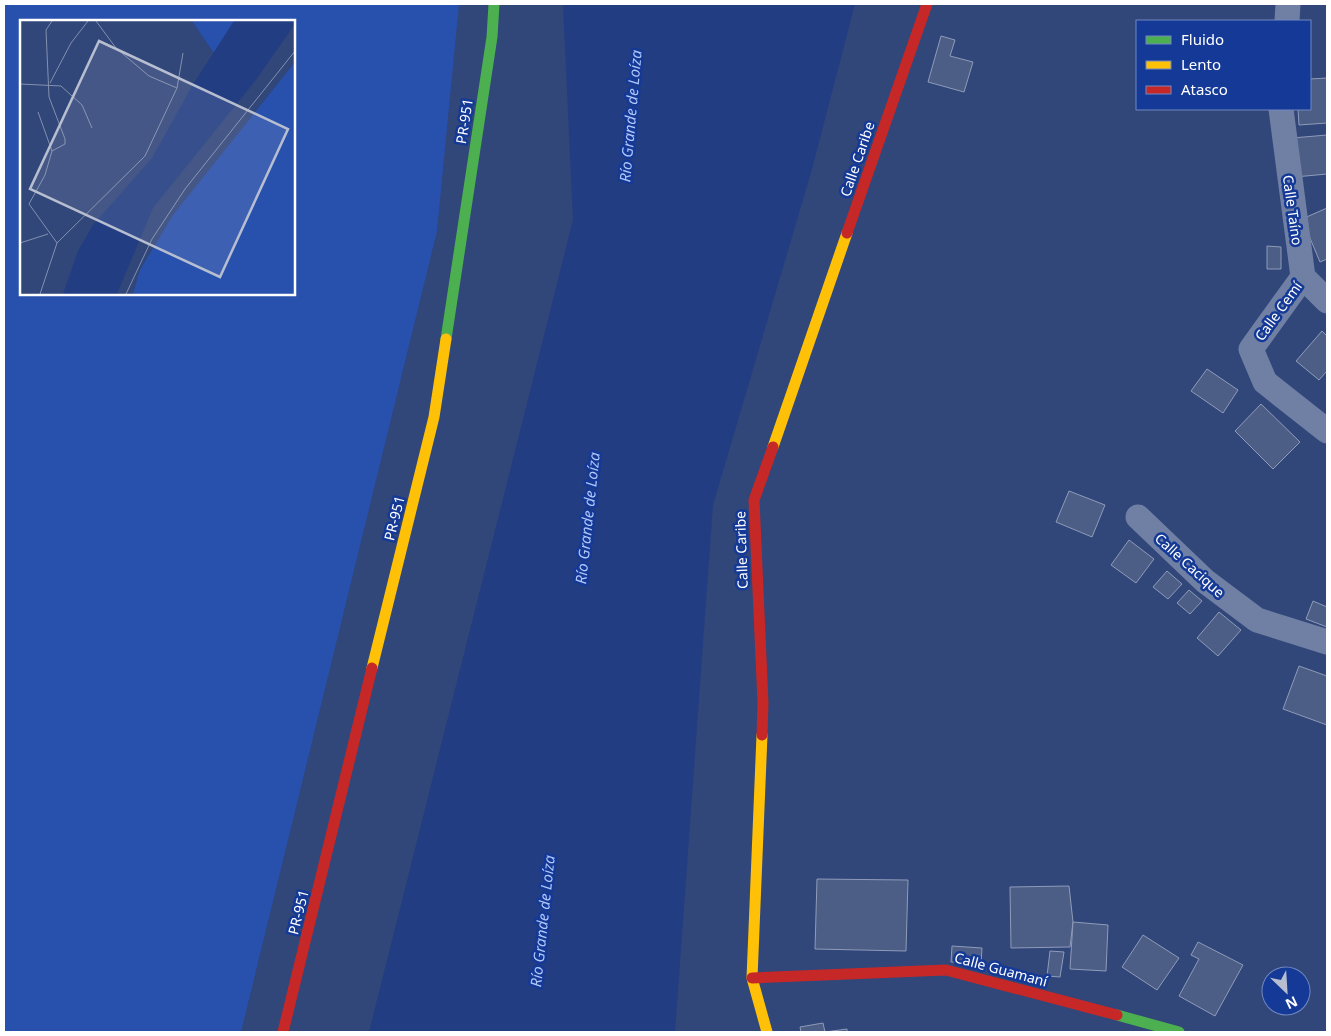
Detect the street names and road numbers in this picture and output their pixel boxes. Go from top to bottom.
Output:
street label: PR-951 [451,97,477,145]
street label: Calle Caribe [835,119,879,199]
street label: Calle Taíno [1279,174,1307,246]
street label: Calle Cemí [1250,277,1306,344]
street label: PR-951 [379,494,409,542]
street label: Calle Caribe [730,511,752,589]
street label: Calle Cacique [1151,529,1229,601]
street label: PR-951 [283,888,313,936]
street label: Calle Guamaní [952,947,1050,991]

